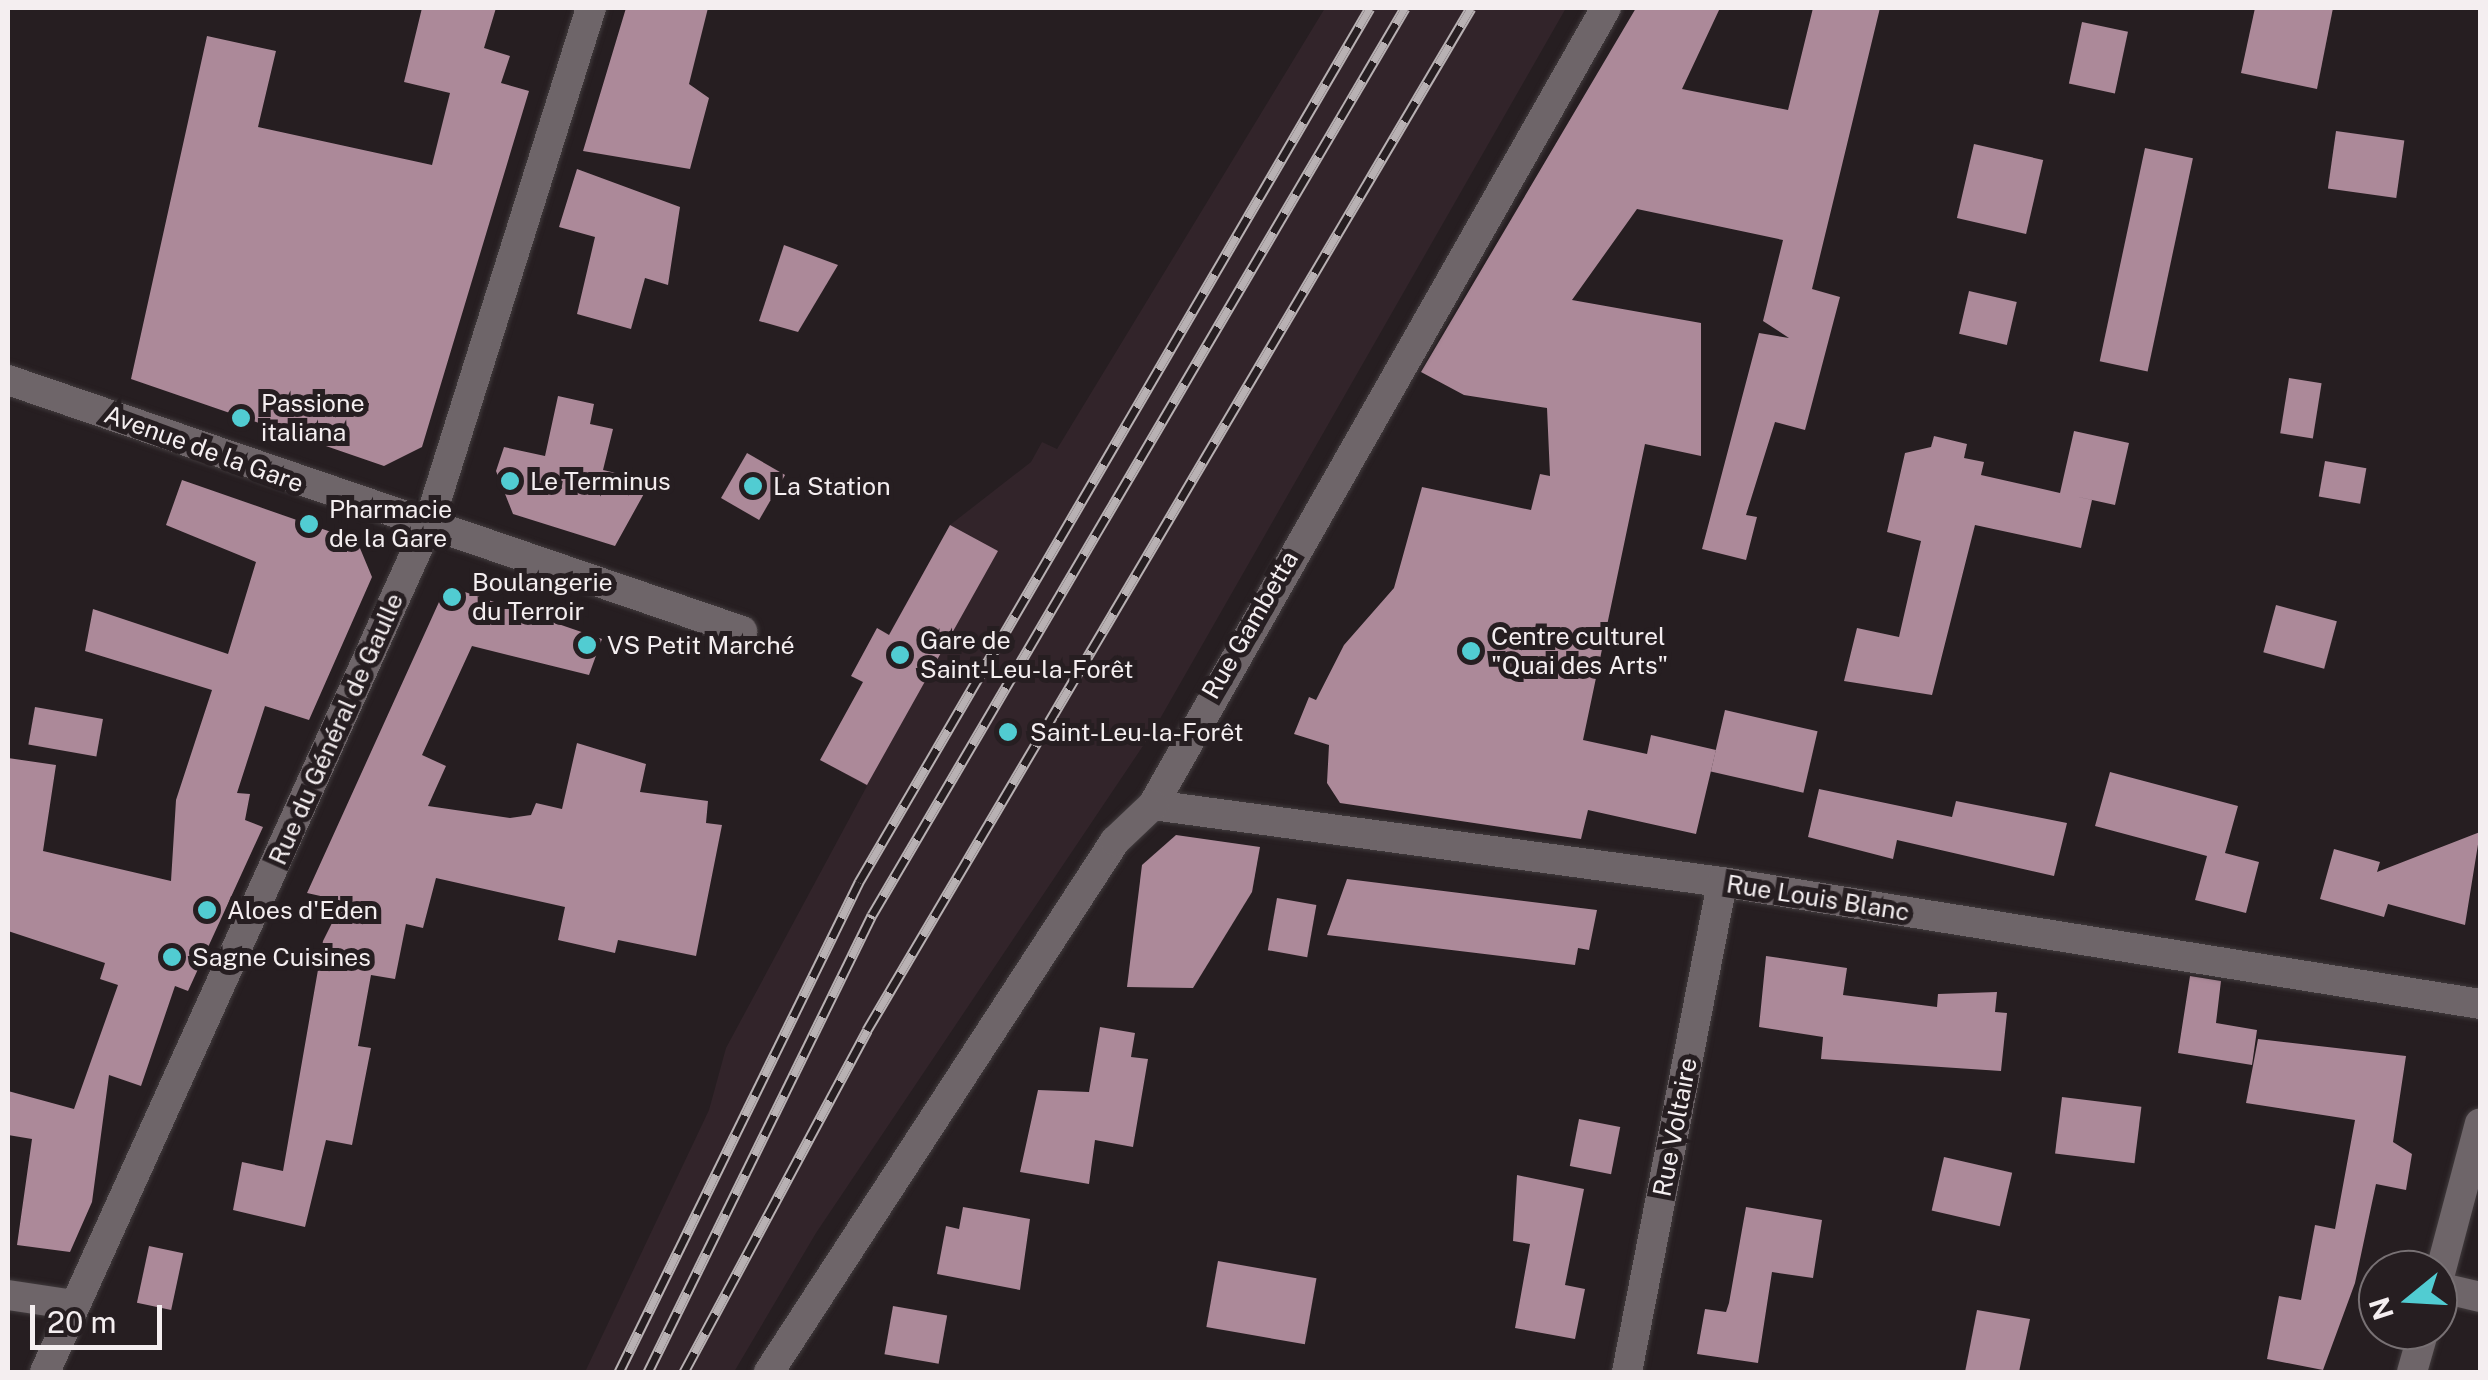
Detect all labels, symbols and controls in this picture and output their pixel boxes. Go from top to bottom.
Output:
place label: Passione italiana [261,389,365,448]
street label: Avenue de la Gare [100,399,308,499]
marker: Passione italiana [230,407,252,429]
place label: Le Terminus [530,466,671,496]
marker: Le Terminus [499,470,521,492]
place label: La Station [773,471,891,501]
marker: La Station [742,475,764,497]
place label: Pharmacie de la Gare [329,495,452,554]
marker: Pharmacie de la Gare [298,513,320,535]
street label: Rue Gambetta [1196,546,1304,704]
place label: Boulangerie du Terroir [472,568,613,627]
marker: Boulangerie du Terroir [441,586,463,608]
street label: Rue du Général de Gaulle [262,588,410,870]
place label: Centre culturel "Quai des Arts" [1491,622,1669,681]
place label: Gare de Saint-Leu-la-Forêt [920,626,1133,685]
place label: VS Petit Marché [607,630,795,660]
marker: VS Petit Marché [576,634,598,656]
marker: Centre culturel "Quai des Arts" [1460,640,1482,662]
marker: Gare de Saint-Leu-la-Forêt [889,644,911,666]
place label: Saint-Leu-la-Forêt [1030,717,1243,747]
marker: Saint-Leu-la-Forêt [995,719,1021,745]
street label: Rue Louis Blanc [1724,869,1912,927]
place label: Aloes d'Eden [227,895,378,925]
marker: Aloes d'Eden [196,899,218,921]
place label: Sagne Cuisines [192,942,371,972]
marker: Sagne Cuisines [161,946,183,968]
street label: Rue Voltaire [1647,1055,1703,1199]
north arrow [2358,1250,2458,1350]
scale bar [35,1285,168,1347]
text: N [2362,1293,2400,1324]
text: 20 m [47,1304,116,1340]

